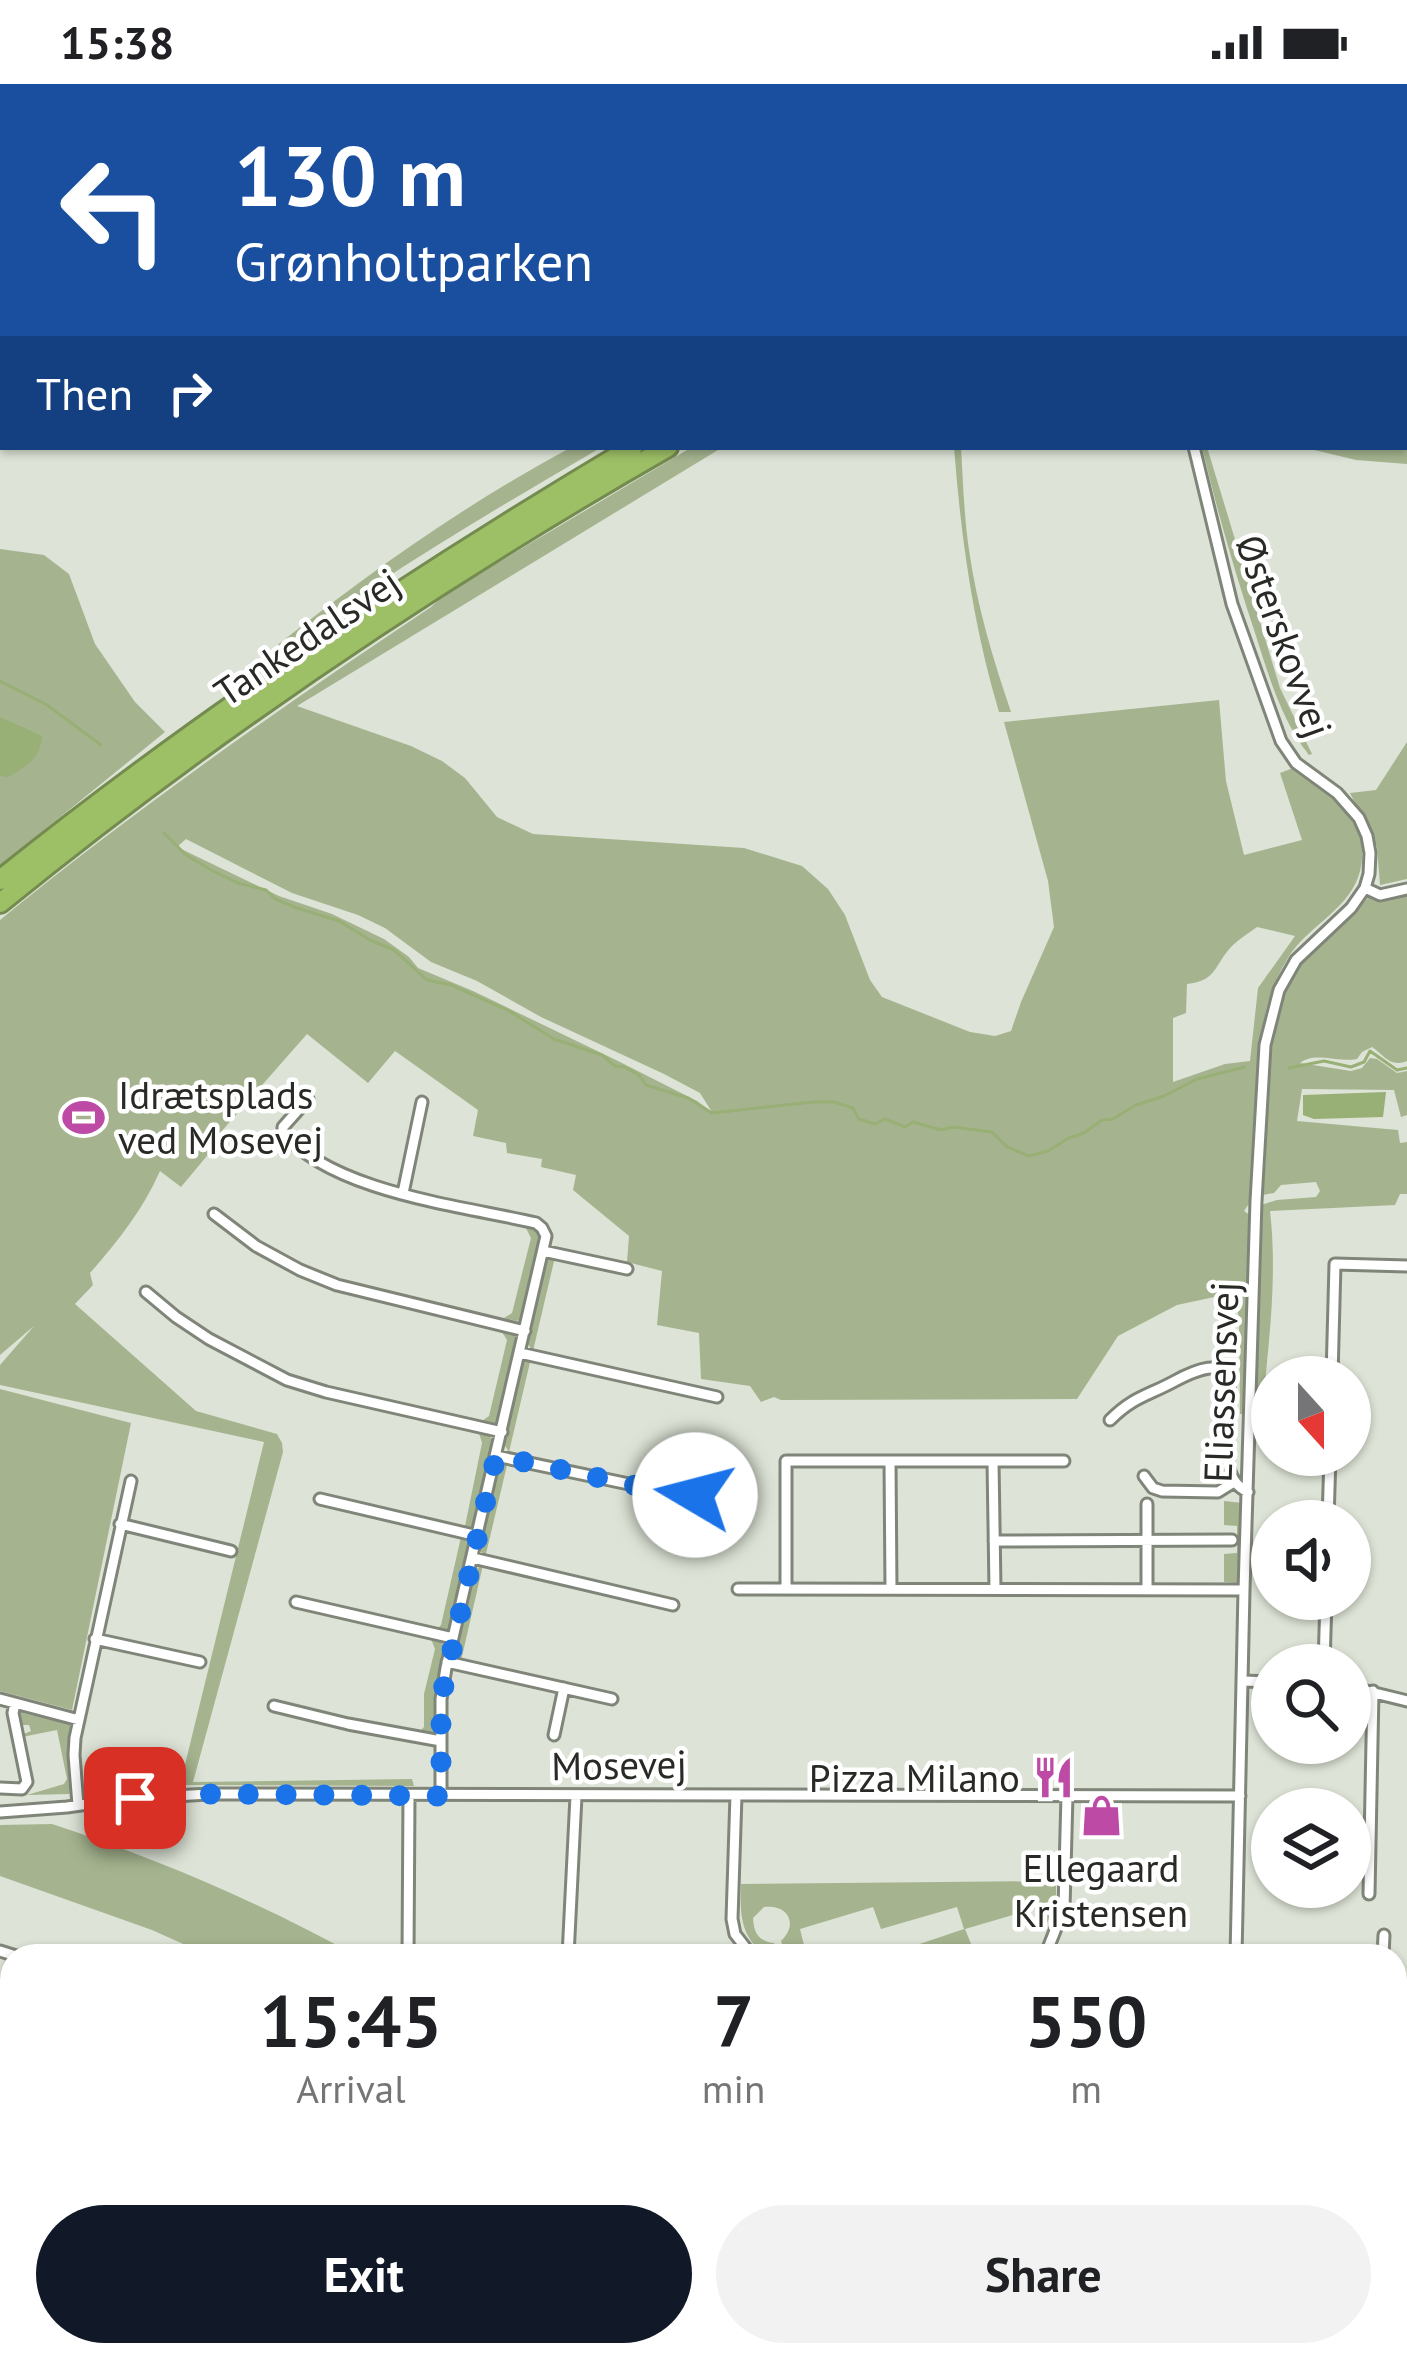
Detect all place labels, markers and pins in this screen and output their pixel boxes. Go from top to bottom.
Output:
place label: Idrætsplads ved Mosevej [118,1069,323,1165]
sports icon: Idrætsplads ved Mosevej [61,1094,107,1140]
pin [84,1747,186,1849]
place label: Pizza Milano [809,1752,1020,1803]
restaurant icon: Pizza Milano [1031,1755,1077,1801]
shop icon: Ellegaard Kristensen [1078,1793,1124,1839]
place label: Ellegaard Kristensen [1014,1842,1188,1938]

